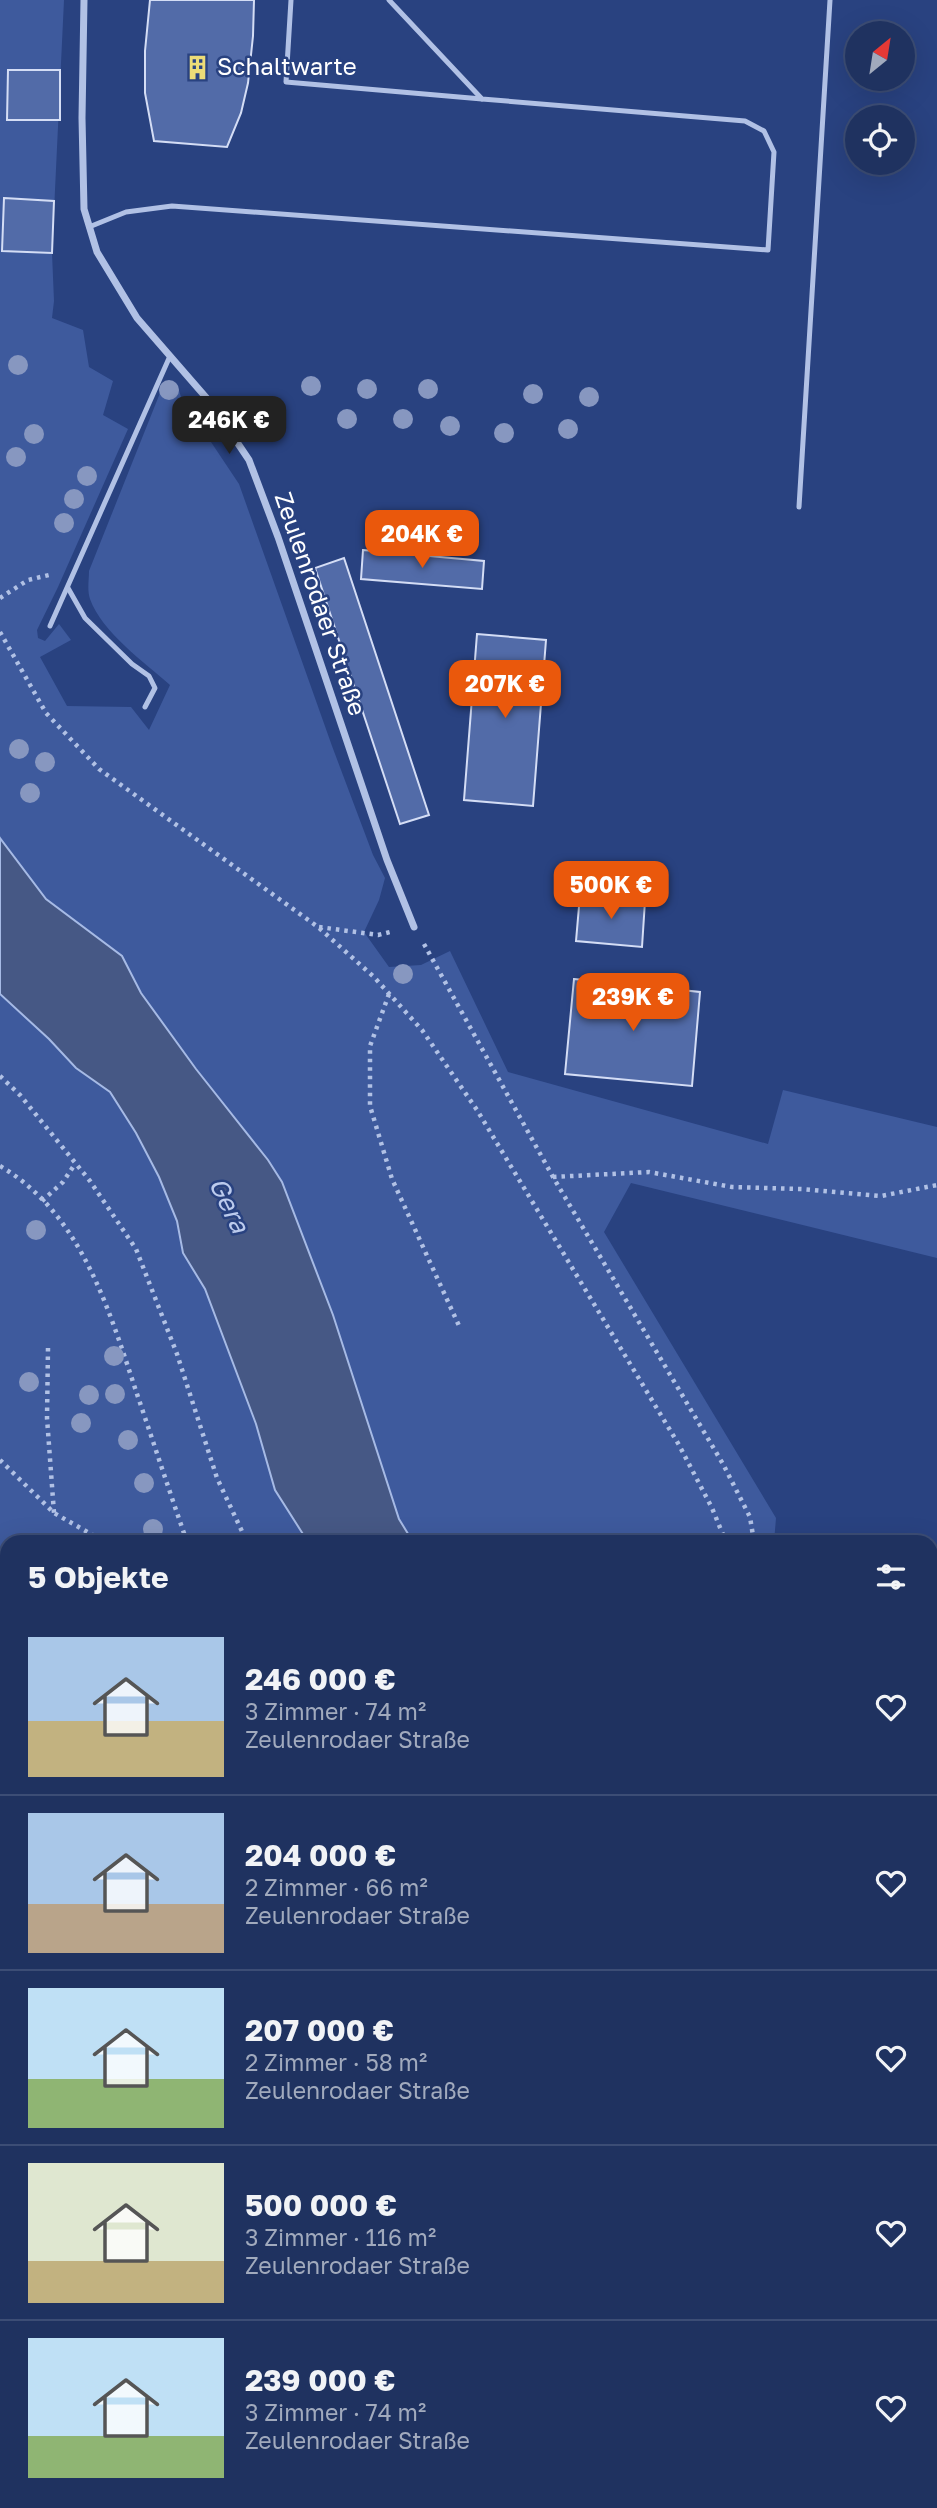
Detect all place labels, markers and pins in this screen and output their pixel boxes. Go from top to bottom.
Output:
place label: Schaltwarte [217,51,357,80]
building icon: Schaltwarte [183,53,211,81]
pin: 246K € [172,396,286,456]
pin: 204K € [365,510,479,570]
pin: 207K € [448,660,562,720]
pin: 500K € [554,862,668,921]
pin: 239K € [576,974,690,1033]

